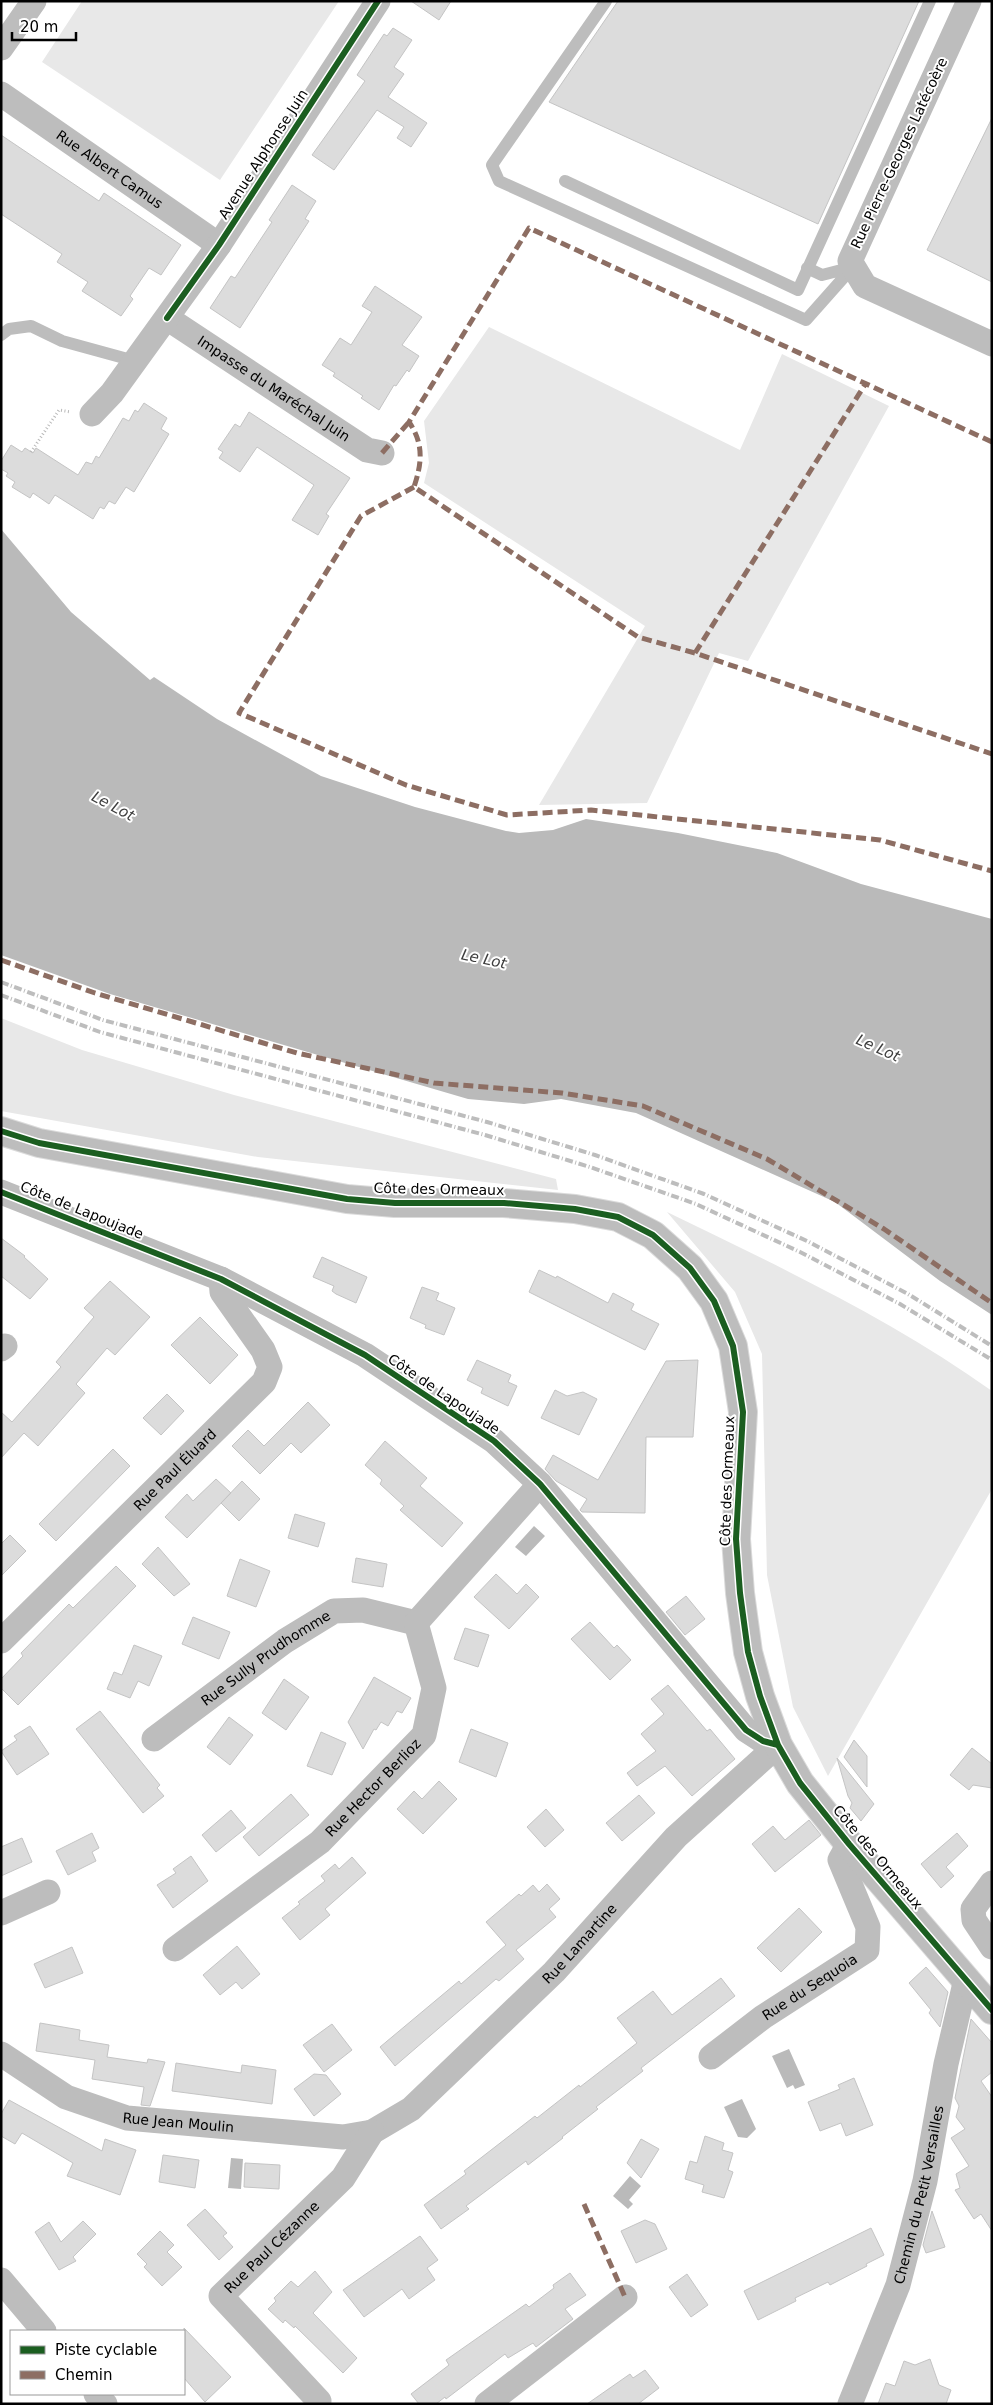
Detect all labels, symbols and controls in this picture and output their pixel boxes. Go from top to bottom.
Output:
scale bar [12,10,76,42]
text: 20 m [20,18,58,36]
street label: Rue Pierre-Georges Latécoère [848,55,950,251]
street label: Avenue Alphonse Juin [215,86,311,222]
street label: Rue Albert Camus [53,127,166,212]
street label: Impasse du Maréchal Juin [195,332,353,445]
water label: Le Lot [89,787,138,825]
water label: Le Lot [460,945,509,973]
water label: Le Lot [853,1030,904,1066]
street label: Côte de Lapoujade [18,1178,146,1242]
street label: Côte des Ormeaux [374,1180,504,1198]
street label: Côte de Lapoujade [385,1351,503,1437]
street label: Côte des Ormeaux [717,1415,737,1547]
street label: Rue Paul Éluard [130,1426,219,1514]
street label: Rue Sully Prudhomme [198,1607,333,1709]
street label: Rue Hector Berlioz [322,1735,424,1840]
street label: Côte des Ormeaux [830,1802,926,1912]
street label: Rue Lamartine [539,1900,620,1987]
street label: Rue du Sequoia [759,1951,860,2023]
street label: Chemin du Petit Versailles [891,2104,946,2286]
street label: Rue Jean Moulin [122,2110,235,2135]
street label: Rue Paul Cézanne [221,2198,322,2296]
legend [10,2330,185,2395]
text: Piste cyclable [55,2341,157,2359]
text: Chemin [55,2366,113,2384]

